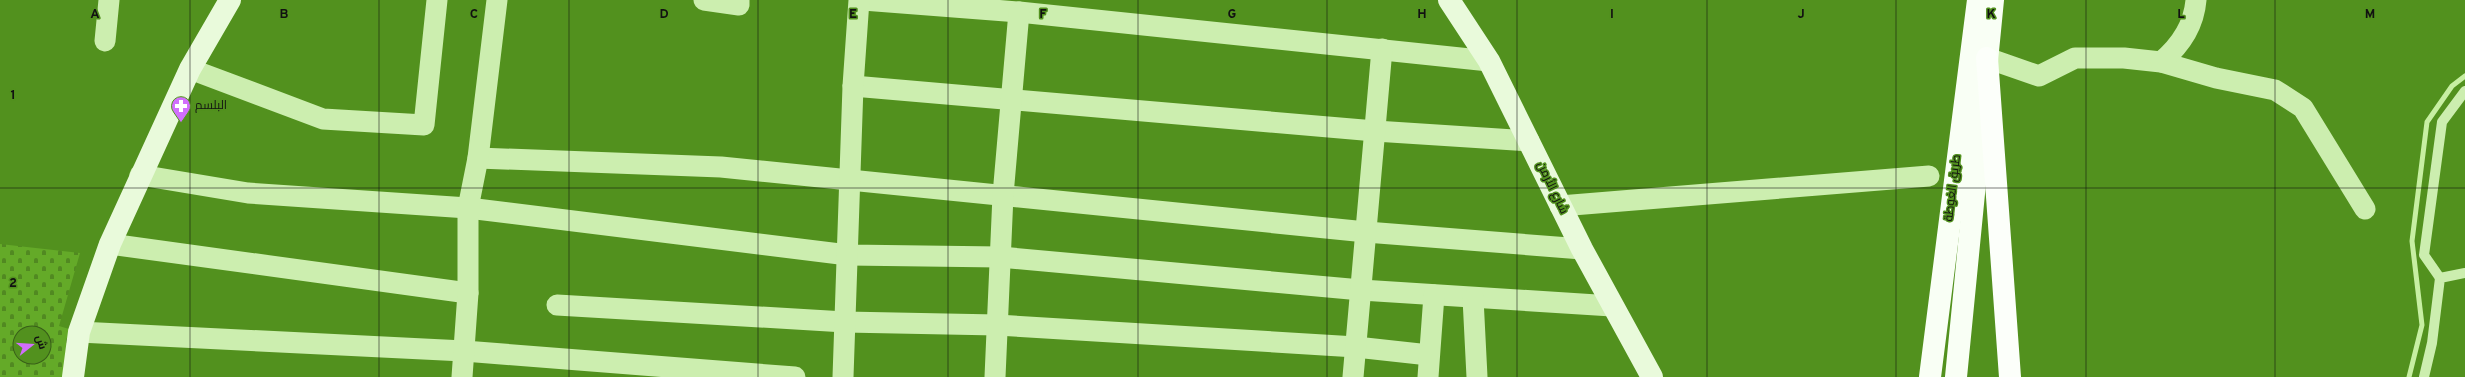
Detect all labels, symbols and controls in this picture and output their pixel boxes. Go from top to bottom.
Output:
text: A [90,7,100,23]
text: B [280,7,289,23]
text: C [470,7,478,23]
text: D [659,7,669,23]
text: E [849,7,857,23]
text: F [1039,7,1047,23]
text: G [1228,7,1237,23]
text: H [1417,7,1427,23]
text: I [1610,7,1614,23]
text: J [1797,7,1805,23]
text: K [1986,7,1996,23]
text: L [2177,7,2185,23]
text: M [2365,7,2375,23]
text: 1 [10,88,16,104]
pharmacy icon: البلسم [170,95,192,123]
place label: البلسم [195,98,227,114]
street label: طريق الغوطة [1941,154,1965,222]
street label: شارع الأرمن [1532,159,1572,217]
text: 2 [9,276,17,292]
north arrow [12,325,52,365]
text: ش [32,334,49,351]

